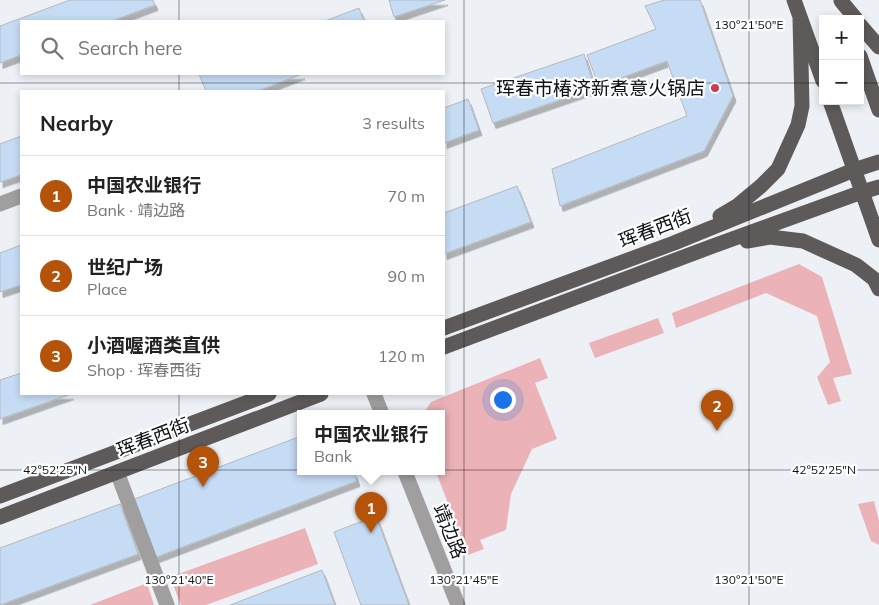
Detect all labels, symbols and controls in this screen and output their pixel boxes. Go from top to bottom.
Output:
map controls [819,15,864,105]
button: + [819,15,864,60]
text: 130°21'50"E [714,17,784,32]
search box [20,20,445,75]
icon: search [38,34,66,62]
text: Search here [78,36,182,60]
button: − [819,60,864,105]
place label: 珲春市椿济新煮意火锅店 [496,76,705,100]
marker: 珲春市椿济新煮意火锅店 [709,82,721,94]
text: Nearby [40,110,113,136]
text: 3 results [362,113,425,133]
text: 中国农业银行 [87,173,201,197]
text: 1 [51,186,61,206]
text: 70 m [388,186,425,206]
text: Bank · 靖边路 [87,200,185,220]
street label: 珲春西街 [615,203,695,253]
text: 世纪广场 [87,255,163,279]
text: 2 [51,266,61,286]
text: 90 m [388,266,425,286]
text: Place [87,279,127,299]
text: 小酒喔酒类直供 [87,333,220,357]
text: 3 [51,346,61,366]
text: 120 m [378,346,425,366]
text: Shop · 珲春西街 [87,360,201,380]
your location [490,387,516,413]
pin: 2 [701,390,733,431]
popup [297,410,445,475]
street label: 珲春西街 [113,412,193,462]
text: 中国农业银行 [314,422,428,446]
pin: 3 [187,446,219,487]
text: Bank [314,446,352,466]
text: 42°52'25"N [23,462,87,477]
text: 42°52'25"N [792,462,856,477]
pin: 1 [355,492,387,533]
street label: 靖边路 [428,500,472,562]
text: 130°21'40"E [144,572,214,587]
text: 130°21'45"E [429,572,499,587]
text: 130°21'50"E [714,572,784,587]

